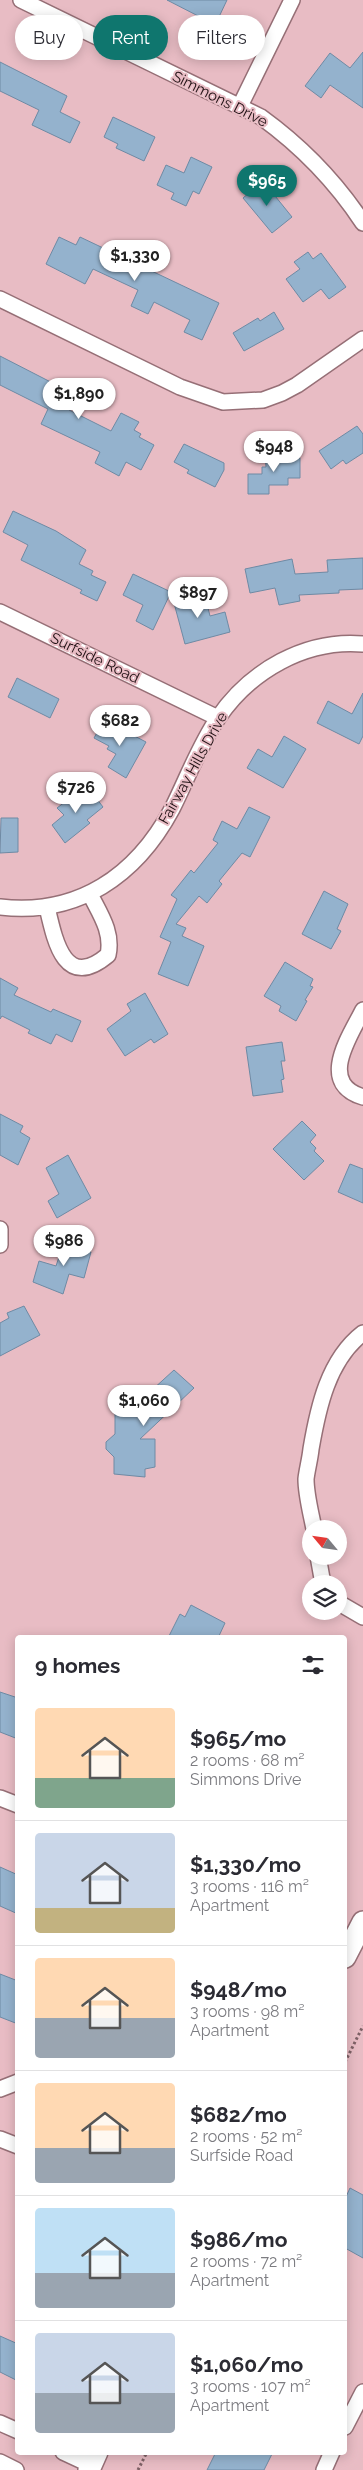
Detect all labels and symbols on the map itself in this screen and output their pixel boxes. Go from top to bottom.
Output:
street label: Simmons Drive [169,67,271,131]
pin: $965 [237,164,297,207]
pin: $1,330 [94,240,176,282]
pin: $1,890 [38,378,120,420]
pin: $948 [244,430,304,473]
pin: $897 [168,576,228,619]
street label: Surfside Road [48,629,142,687]
pin: $682 [90,704,150,747]
street label: Fairway Hills Drive [155,709,231,827]
pin: $726 [46,772,106,814]
pin: $986 [34,1224,94,1267]
pin: $1,060 [103,1384,185,1427]
north arrow [302,1520,348,1565]

